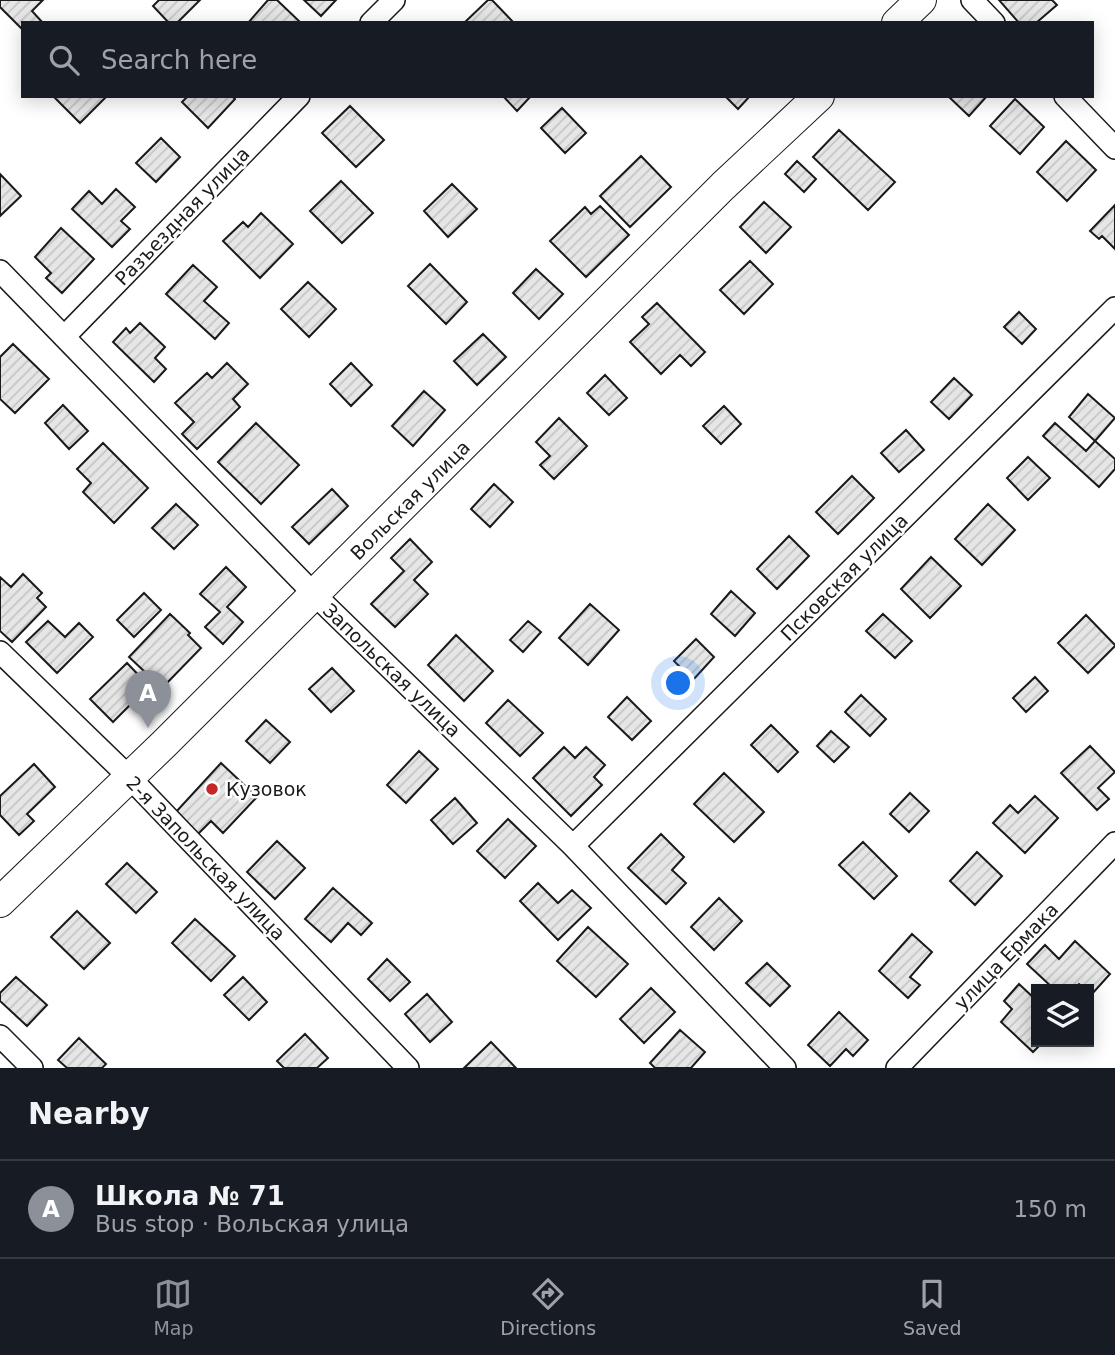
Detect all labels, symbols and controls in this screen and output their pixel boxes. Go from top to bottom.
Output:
search box [21,21,1094,98]
icon: search [45,41,83,79]
text: Search here [101,45,257,75]
street label: Разъездная улица [110,142,254,290]
street label: Вольская улица [346,436,474,564]
street label: Псковская улица [776,509,912,645]
street label: Запольская улица [319,599,465,741]
your location [661,666,695,700]
pin: A [125,670,171,728]
street label: 2-я Запольская улица [122,772,290,944]
place label: Кузовок [226,778,307,800]
marker: Кузовок [204,781,220,797]
street label: улица Ермака [950,898,1062,1014]
map controls [1031,984,1094,1047]
button: layers [1031,984,1094,1047]
text: Nearby [28,1096,150,1131]
text: Школа № 71 [95,1181,285,1211]
text: A [42,1196,60,1222]
text: 150 m [1013,1196,1087,1222]
text: Bus stop · Вольская улица [95,1211,409,1237]
tab: Map [153,1275,194,1339]
tab: Directions [500,1275,596,1339]
tab: Saved [903,1275,962,1339]

